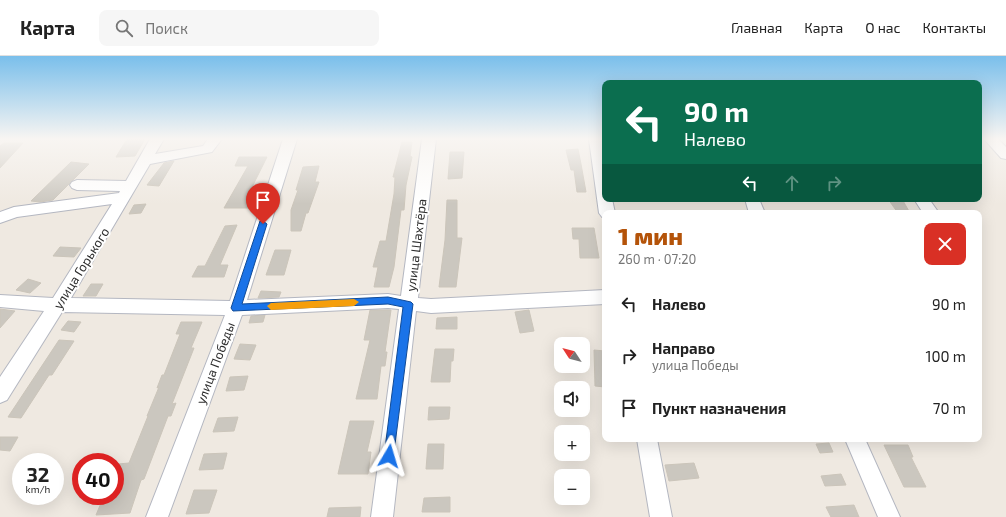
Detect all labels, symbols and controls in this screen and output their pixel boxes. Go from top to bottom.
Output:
search box [99,10,379,46]
text: Карта [20,16,75,39]
icon: search [113,17,135,39]
text: Поиск [145,19,188,37]
text: Главная [731,19,782,36]
text: Карта [804,19,843,36]
text: О нас [865,19,901,36]
text: Контакты [923,19,986,36]
text: 90 m [684,94,749,128]
icon: left [618,96,670,148]
text: Налево [684,128,746,150]
icon: left [739,172,761,194]
icon: ahead [781,172,803,194]
icon: right [823,172,845,194]
pin [246,183,280,224]
icon: arrive [252,189,274,211]
street label: улица Шахтёра [402,198,430,292]
text: 1 мин [618,221,683,250]
button: close [924,223,966,265]
street label: улица Горького [50,224,112,312]
text: 260 m · 07:20 [618,251,696,267]
icon: left [618,293,640,315]
text: Налево [652,295,706,313]
text: 90 m [932,295,966,313]
street label: улица Победы [192,320,238,406]
north arrow [554,337,590,373]
map controls [554,337,590,505]
text: Направо [652,339,715,357]
icon: right [618,345,640,367]
text: 100 m [925,347,966,365]
text: улица Победы [652,357,739,373]
button: sound [554,381,590,417]
icon: arrive [618,397,640,419]
text: Пункт назначения [652,399,786,417]
text: 70 m [933,399,966,417]
button: + [554,425,590,461]
position arrow [368,435,410,477]
speed limit sign: 40 [72,453,124,505]
text: 32 [27,462,49,486]
button: − [554,469,590,505]
text: km/h [26,483,50,495]

